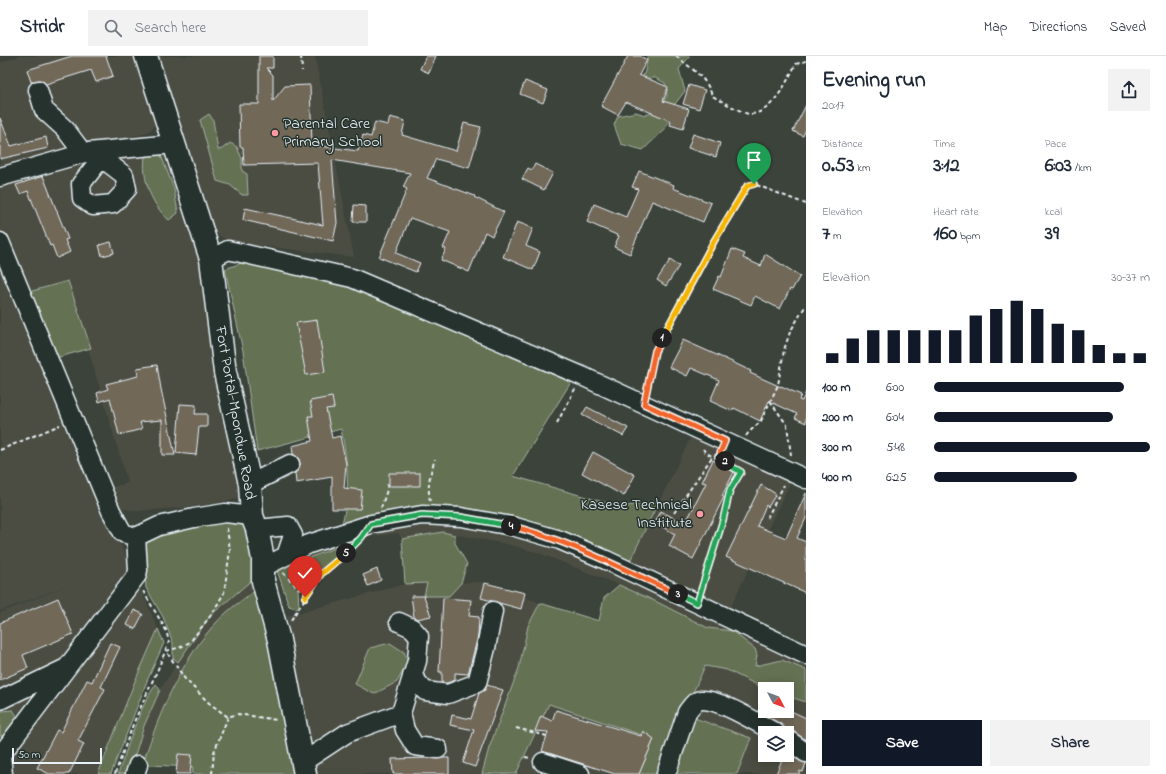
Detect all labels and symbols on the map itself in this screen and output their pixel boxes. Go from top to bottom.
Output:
place label: Parental Care Primary School [283,112,382,154]
marker: Parental Care Primary School [270,128,280,138]
pin [737,143,771,184]
street label: Fort Portal-Mpondwe Road [208,323,262,502]
pin: 1 [652,328,672,348]
pin: 2 [715,451,735,471]
place label: Kasese Technical Institute [581,493,693,535]
marker: Kasese Technical Institute [695,509,705,519]
pin: 4 [501,516,521,536]
pin: 5 [336,543,356,563]
pin [288,556,322,597]
pin: 3 [668,584,688,604]
north arrow [758,682,794,718]
scale bar [12,746,102,765]

